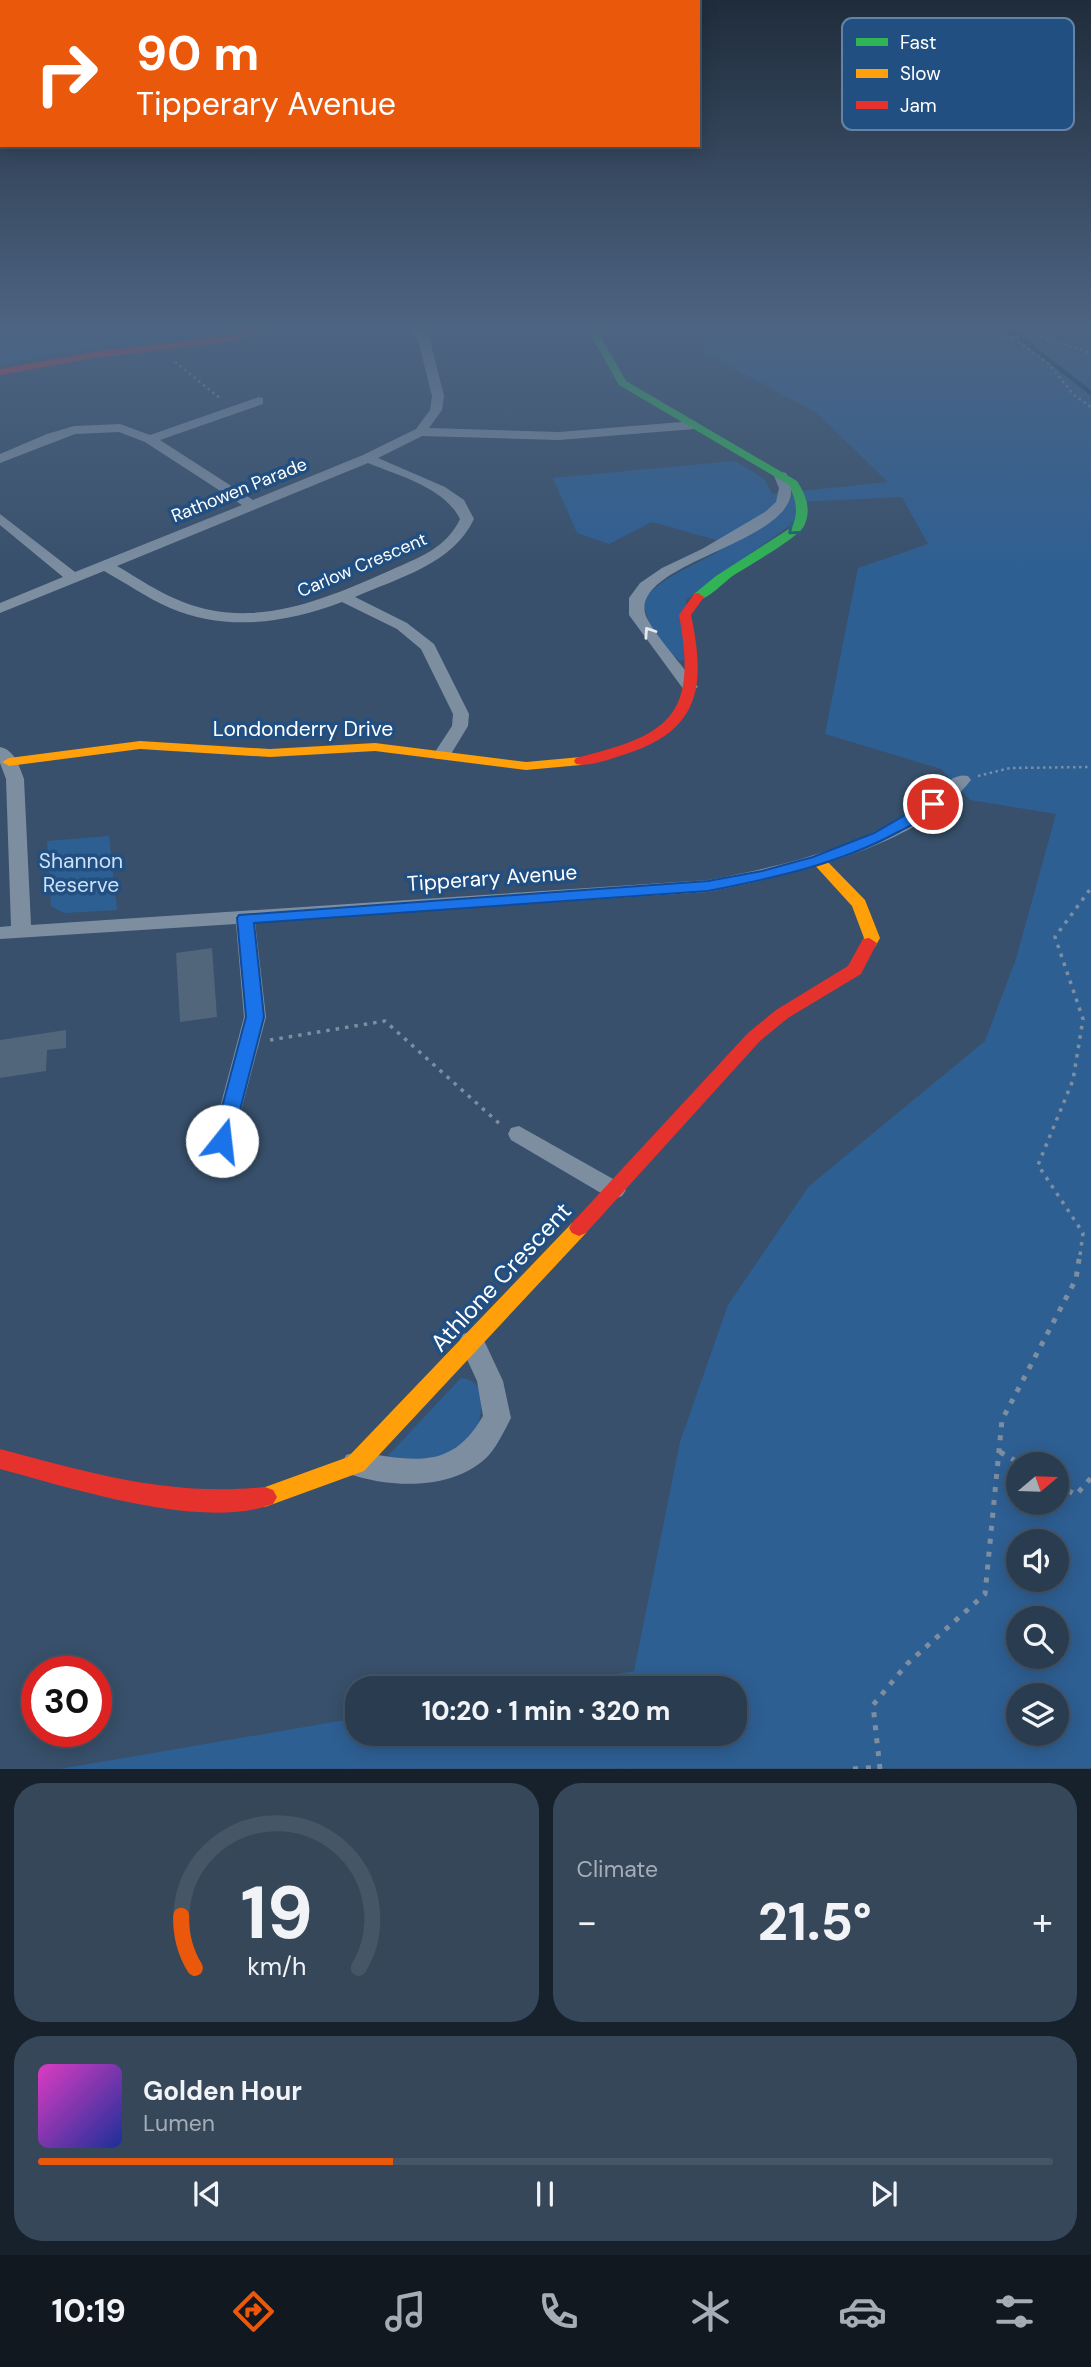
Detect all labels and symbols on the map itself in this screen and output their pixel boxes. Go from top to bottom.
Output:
legend [842,18,1074,130]
text: Fast [900,30,936,55]
text: Slow [900,61,941,86]
text: Jam [900,93,937,118]
street label: Rathowen Parade [168,452,310,528]
one-way arrow [788,522,801,534]
street label: Carlow Crescent [294,527,430,603]
one-way arrow [645,627,657,640]
street label: Londonderry Drive [213,715,393,743]
pin [903,774,963,834]
park label: Shannon Reserve [39,847,123,899]
street label: Tipperary Avenue [406,858,578,898]
position arrow [185,1104,259,1178]
street label: Athlone Crescent [423,1195,578,1358]
north arrow [1006,1452,1069,1516]
speed limit sign: 30 [21,1656,112,1747]

